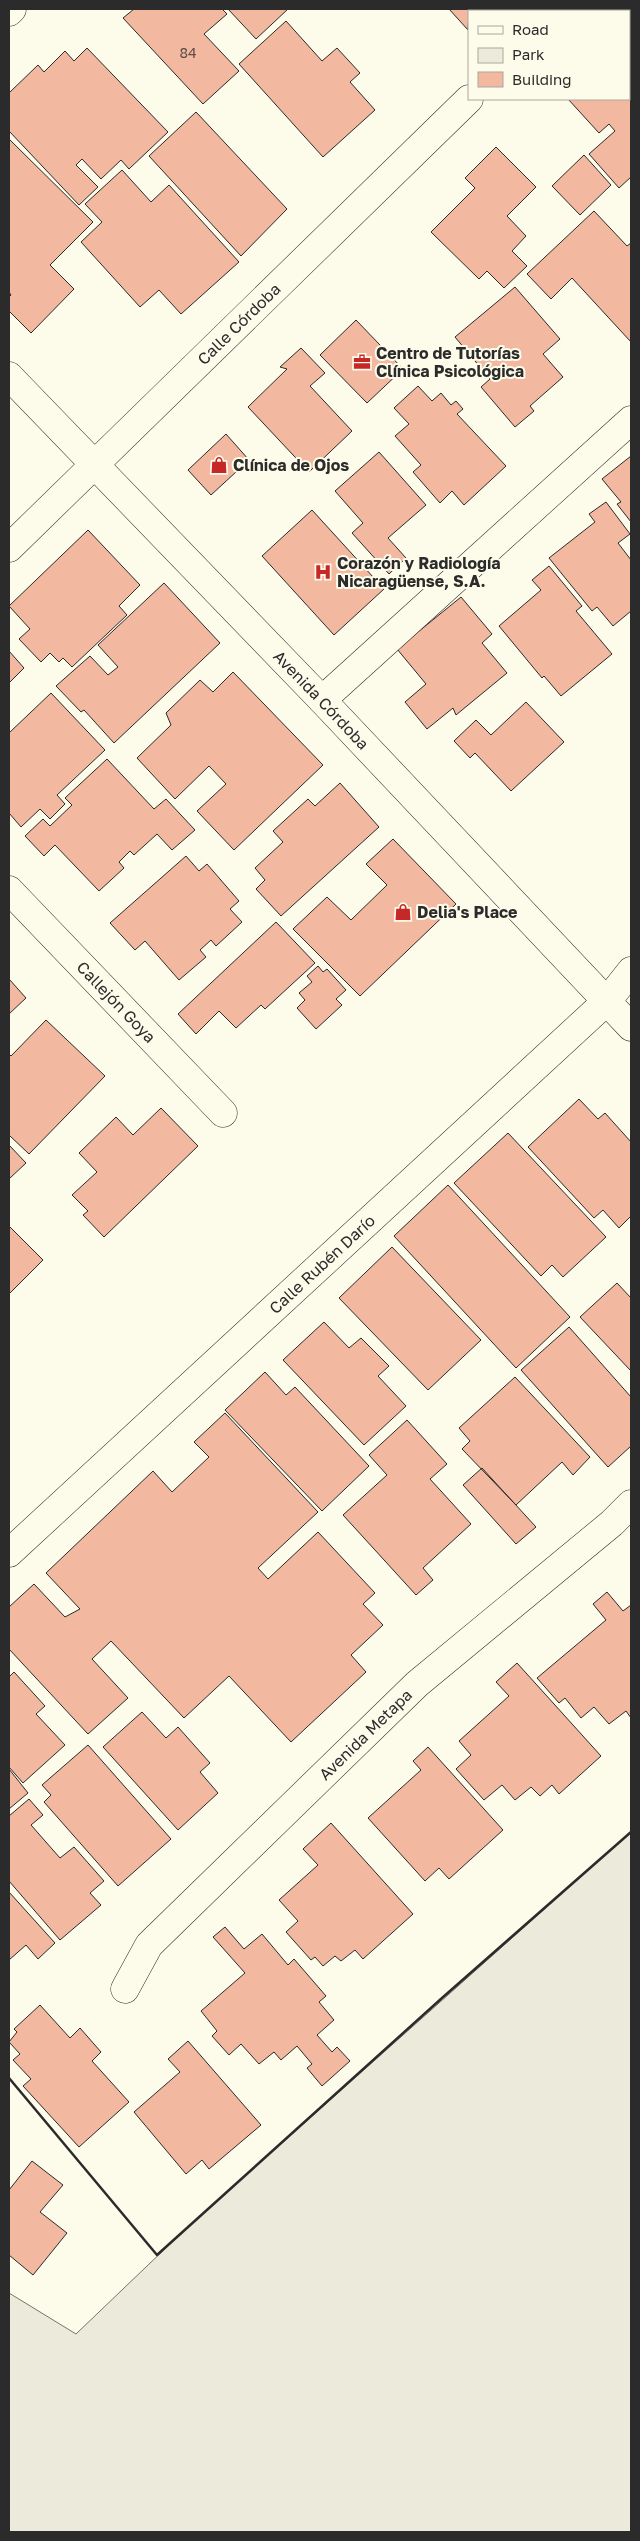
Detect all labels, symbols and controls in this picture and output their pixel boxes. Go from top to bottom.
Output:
legend [468,10,630,100]
text: Road [512,20,549,38]
house number: 84 [179,44,197,61]
text: Park [512,45,545,63]
text: Building [512,70,572,88]
street label: Calle Córdoba [193,279,284,369]
place label: Centro de Tutorías Clínica Psicológica [376,343,524,381]
office icon: Centro de Tutorías Clínica Psicológica [352,352,372,372]
shop icon: Clínica de Ojos [209,455,229,475]
place label: Clínica de Ojos [233,455,349,475]
place label: Corazón y Radiología Nicaragüense, S.A. [337,553,501,591]
hospital icon: Corazón y Radiología Nicaragüense, S.A. [313,562,333,582]
street label: Avenida Córdoba [269,646,373,754]
shop icon: Delia's Place [393,902,413,922]
place label: Delia's Place [417,902,518,922]
street label: Callejón Goya [73,957,160,1047]
street label: Calle Rubén Darío [265,1210,379,1318]
street label: Avenida Metapa [315,1685,416,1784]

